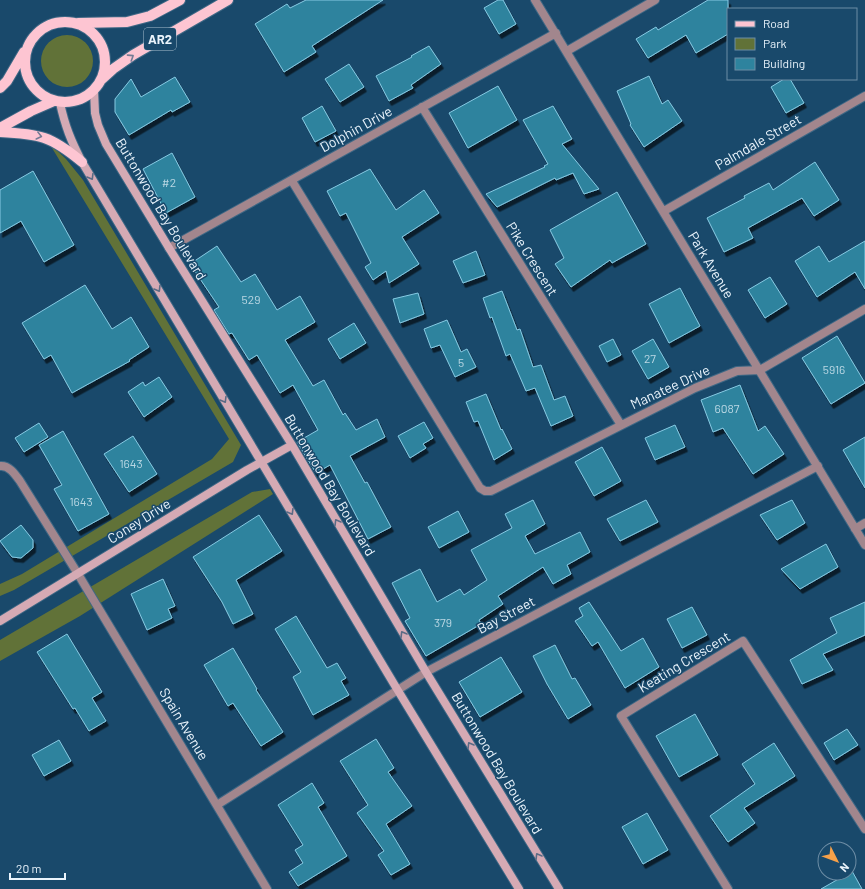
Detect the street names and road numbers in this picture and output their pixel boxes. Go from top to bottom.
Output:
road number: AR2 [144,28,176,50]
street label: Dolphin Drive [317,102,395,155]
street label: Palmdale Street [712,110,804,173]
street label: Buttonwood Bay Boulevard [112,135,211,283]
street label: Pike Crescent [503,219,562,299]
street label: Park Avenue [685,228,738,301]
street label: Manatee Drive [627,361,712,412]
street label: Buttonwood Bay Boulevard [281,411,380,559]
street label: Coney Drive [104,494,173,547]
street label: Bay Street [474,592,538,637]
street label: Keating Crescent [635,627,733,696]
street label: Spain Avenue [156,684,213,763]
street label: Buttonwood Bay Boulevard [448,689,547,837]

